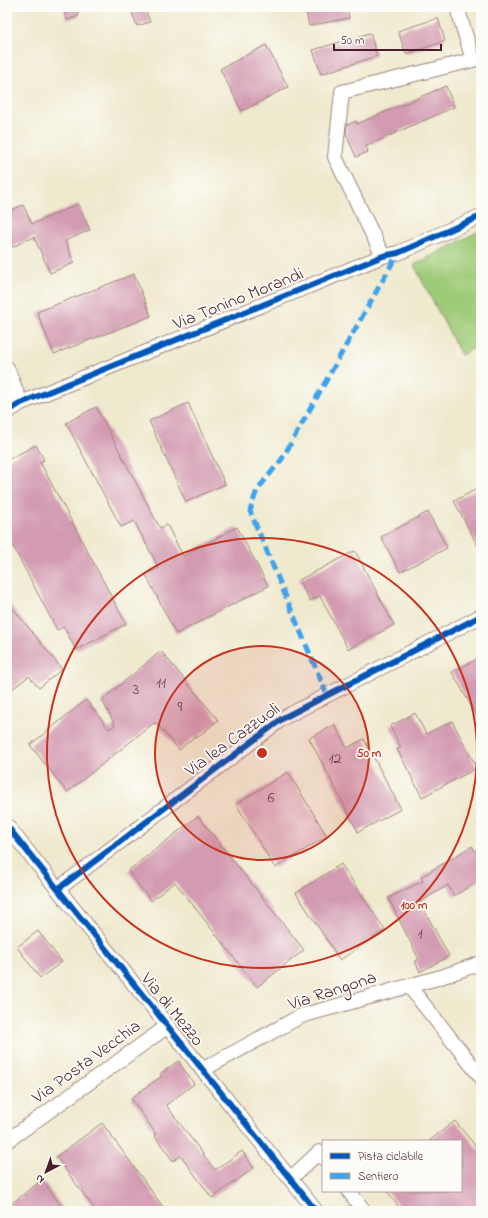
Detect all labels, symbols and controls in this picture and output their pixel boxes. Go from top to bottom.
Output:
scale bar [334,26,441,52]
text: 50 m [340,32,364,50]
street label: Via Tonino Morandi [169,262,308,338]
house number: 11 [156,671,166,695]
house number: 3 [133,678,139,702]
house number: 9 [178,695,183,719]
street label: Via lea Cazzuoli [179,697,286,785]
text: 50 m [357,745,382,763]
centre of rings [255,746,269,760]
house number: 12 [328,747,342,771]
house number: 6 [267,786,275,810]
text: 100 m [401,897,428,915]
house number: 1 [417,922,423,946]
street label: Via Rangona [284,965,380,1020]
street label: Via di Mezzo [133,967,209,1053]
street label: Via Posta Vecchia [27,1014,147,1112]
legend [322,1140,462,1192]
text: Pista ciclabile [358,1148,424,1166]
north arrow [26,1152,66,1192]
text: Sentiero [358,1168,399,1186]
text: N [32,1170,48,1187]

